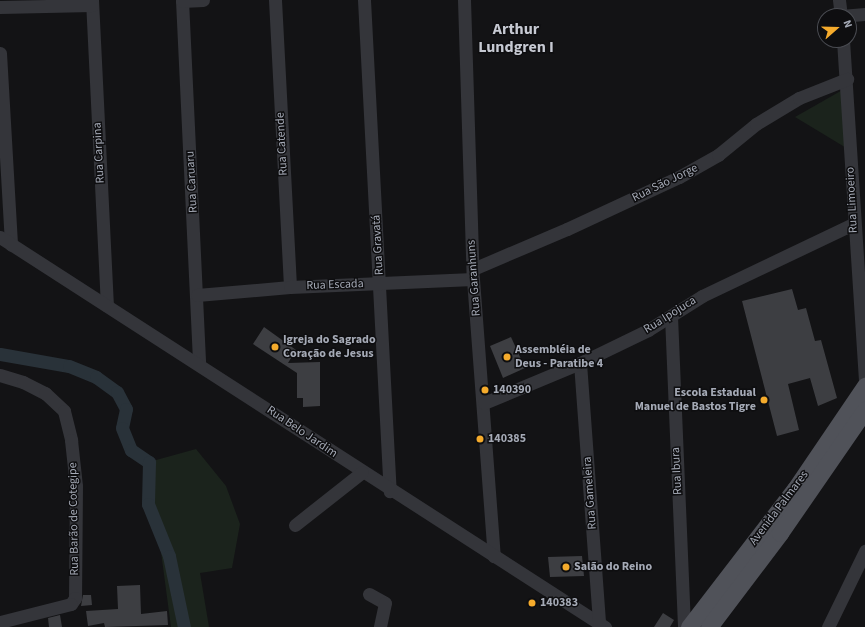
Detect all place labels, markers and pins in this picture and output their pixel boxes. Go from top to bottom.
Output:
place label: Igreja do Sagrado Coração de Jesus [283,333,376,361]
marker: Igreja do Sagrado Coração de Jesus [270,342,280,352]
place label: Assembléia de Deus - Paratibe 4 [515,343,603,371]
marker: Assembléia de Deus - Paratibe 4 [502,352,512,362]
place label: 140390 [493,383,531,397]
marker: 140390 [480,385,490,395]
place label: Escola Estadual Manuel de Bastos Tigre [635,386,756,414]
marker: Escola Estadual Manuel de Bastos Tigre [759,395,769,405]
place label: 140385 [488,432,526,446]
marker: 140385 [475,434,485,444]
place label: Salão do Reino [574,560,652,574]
marker: Salão do Reino [561,562,571,572]
place label: 140383 [540,596,578,610]
marker: 140383 [527,598,537,608]

